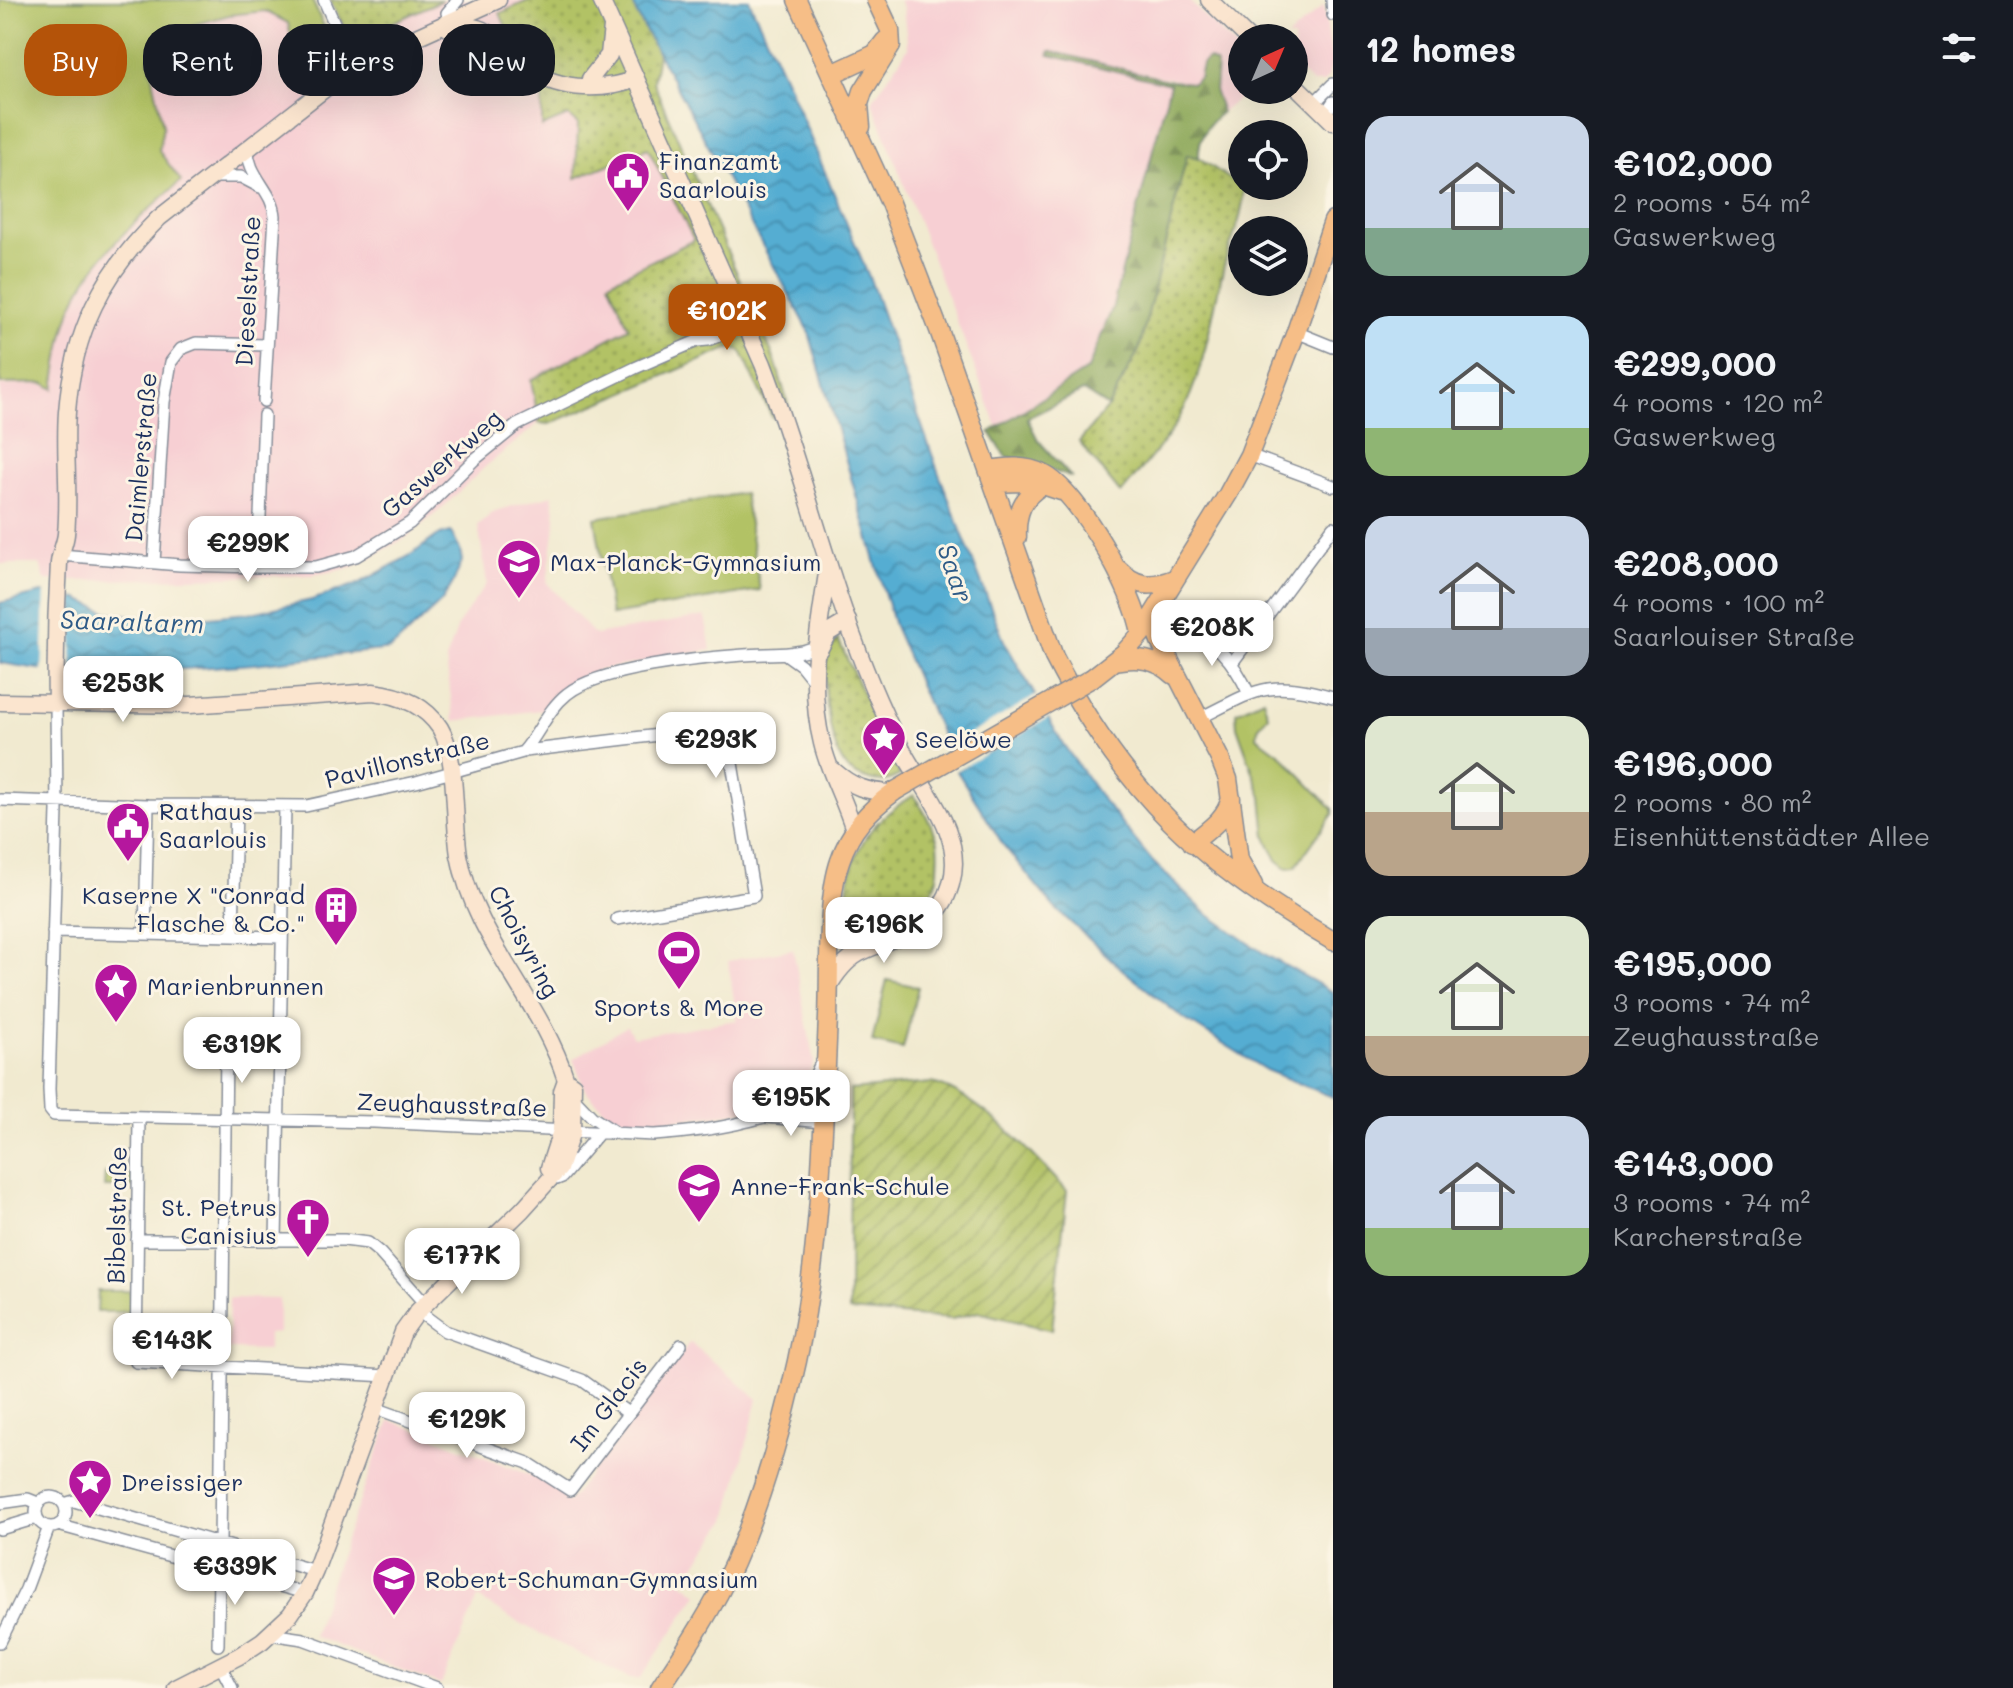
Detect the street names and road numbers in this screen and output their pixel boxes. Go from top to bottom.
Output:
street label: Dieselstraße [228,215,266,367]
street label: Daimlerstraße [117,371,163,543]
street label: Gaswerkweg [374,402,508,524]
street label: Pavillonstraße [321,724,493,794]
street label: Choisyring [482,879,568,1003]
street label: Zeughausstraße [356,1085,548,1123]
street label: Bibelstraße [99,1146,133,1284]
street label: Im Glacis [563,1351,653,1457]

